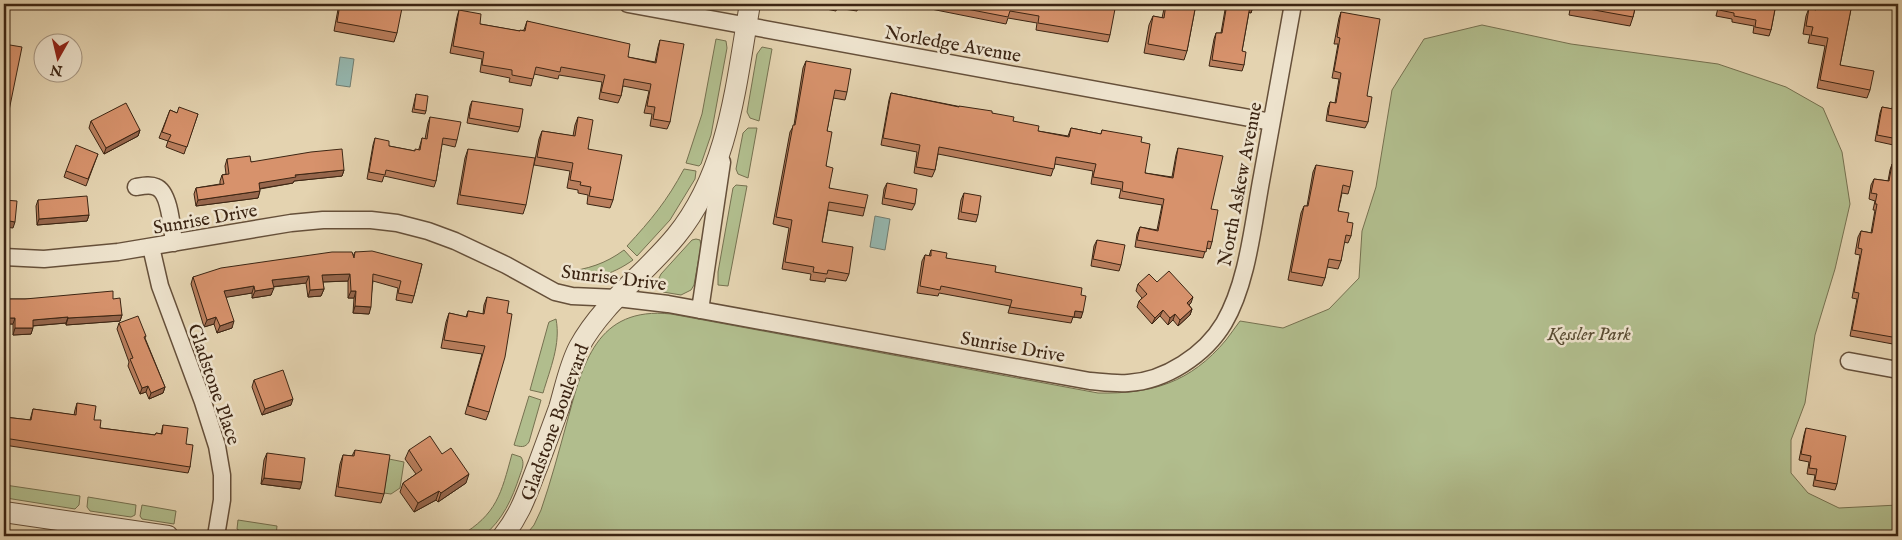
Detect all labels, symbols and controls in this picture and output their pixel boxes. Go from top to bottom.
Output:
street label: Norledge Avenue [882,21,1023,69]
north arrow [32,32,82,82]
text: N [49,60,65,80]
street label: North Askew Avenue [1213,100,1269,269]
street label: Sunrise Drive [151,199,260,241]
street label: Sunrise Drive [560,261,668,297]
street label: Gladstone Place [181,321,245,448]
park label: Kessler Park [1546,323,1631,347]
street label: Sunrise Drive [959,327,1067,369]
street label: Gladstone Boulevard [516,340,596,504]

